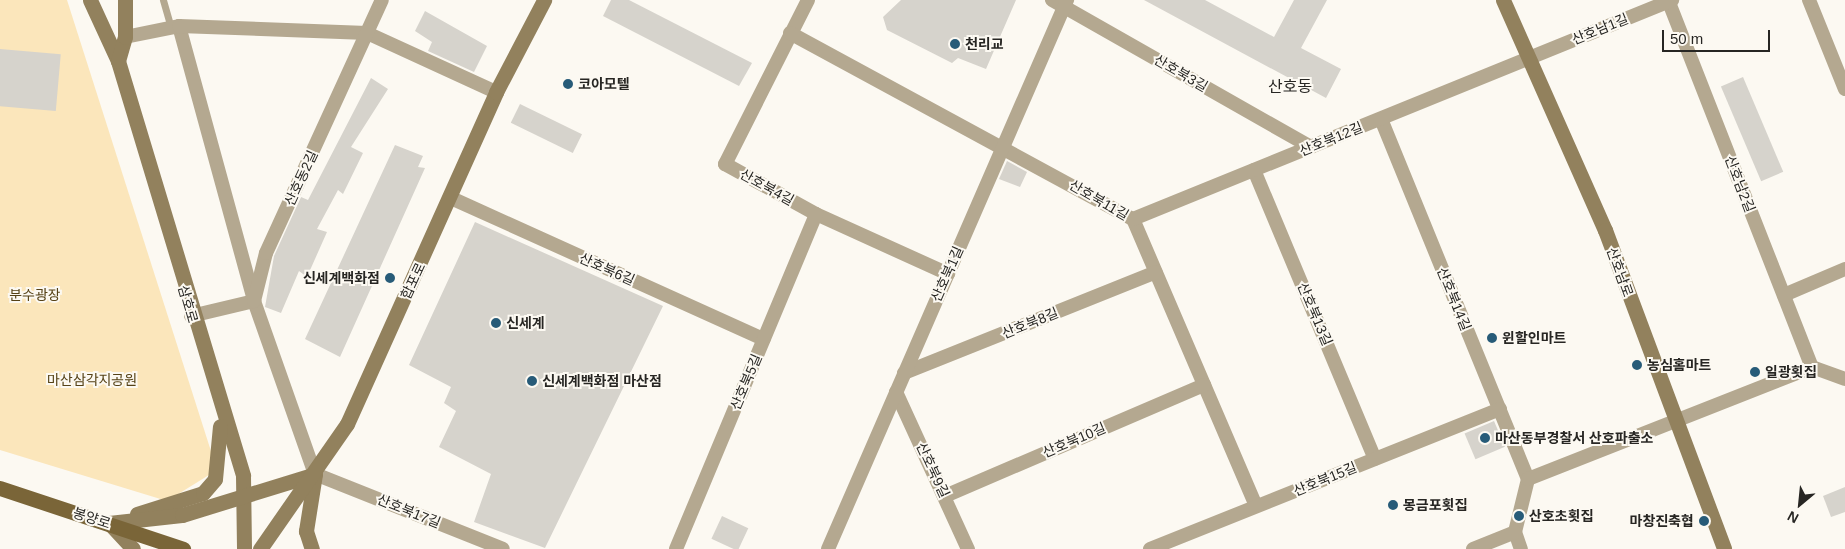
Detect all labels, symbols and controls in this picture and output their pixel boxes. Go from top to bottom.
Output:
street label: 산호남1길 [1569,10,1631,48]
scale bar [1665,20,1772,52]
text: 50 m [1670,30,1703,47]
place label: 천리교 [965,36,1004,52]
marker: 천리교 [949,38,961,50]
street label: 산호북3길 [1151,51,1211,95]
place label: 코아모텔 [578,76,630,92]
district label: 산호동 [1268,77,1312,97]
marker: 코아모텔 [562,78,574,90]
street label: 산호북12길 [1297,119,1365,159]
street label: 산호동2길 [281,148,321,208]
street label: 산호남2길 [1722,153,1758,215]
street label: 산호북4길 [737,165,797,209]
street label: 산호북11길 [1066,176,1132,224]
street label: 산호북1길 [927,243,967,305]
street label: 산호남로 [1603,245,1637,299]
street label: 산호북6길 [576,249,638,289]
street label: 합포로 [397,260,429,302]
street label: 산호북14길 [1434,265,1474,333]
place label: 신세계백화점 [303,270,380,286]
marker: 신세계백화점 [384,272,396,284]
street label: 산호북13길 [1294,280,1336,348]
street label: 삼호로 [175,283,201,325]
park label: 분수광장 [9,287,61,303]
street label: 산호북8길 [999,304,1061,342]
place label: 신세계 [506,315,545,331]
marker: 신세계 [490,317,502,329]
place label: 윈할인마트 [1502,330,1566,346]
marker: 윈할인마트 [1486,332,1498,344]
street label: 산호북5길 [727,351,765,413]
place label: 농심홈마트 [1647,357,1711,373]
marker: 농심홈마트 [1631,359,1643,371]
place label: 일광횟집 [1765,364,1817,380]
marker: 일광횟집 [1749,366,1761,378]
park label: 마산삼각지공원 [47,372,137,388]
place label: 신세계백화점 마산점 [542,373,662,389]
marker: 신세계백화점 마산점 [526,375,538,387]
street label: 산호북10길 [1040,419,1108,461]
place label: 마산동부경찰서 산호파출소 [1495,430,1653,446]
marker: 마산동부경찰서 산호파출소 [1479,432,1491,444]
street label: 산호북9길 [913,440,953,500]
street label: 산호북15길 [1291,459,1359,499]
north arrow [1775,479,1825,529]
street label: 산호북17길 [375,491,443,531]
place label: 몽금포횟집 [1403,497,1467,513]
marker: 몽금포횟집 [1387,499,1399,511]
street label: 봉양로 [71,504,113,532]
place label: 산호초횟집 [1529,508,1593,524]
text: N [1785,508,1801,527]
marker: 산호초횟집 [1513,510,1525,522]
place label: 마창진축협 [1630,513,1694,529]
marker: 마창진축협 [1698,515,1710,527]

